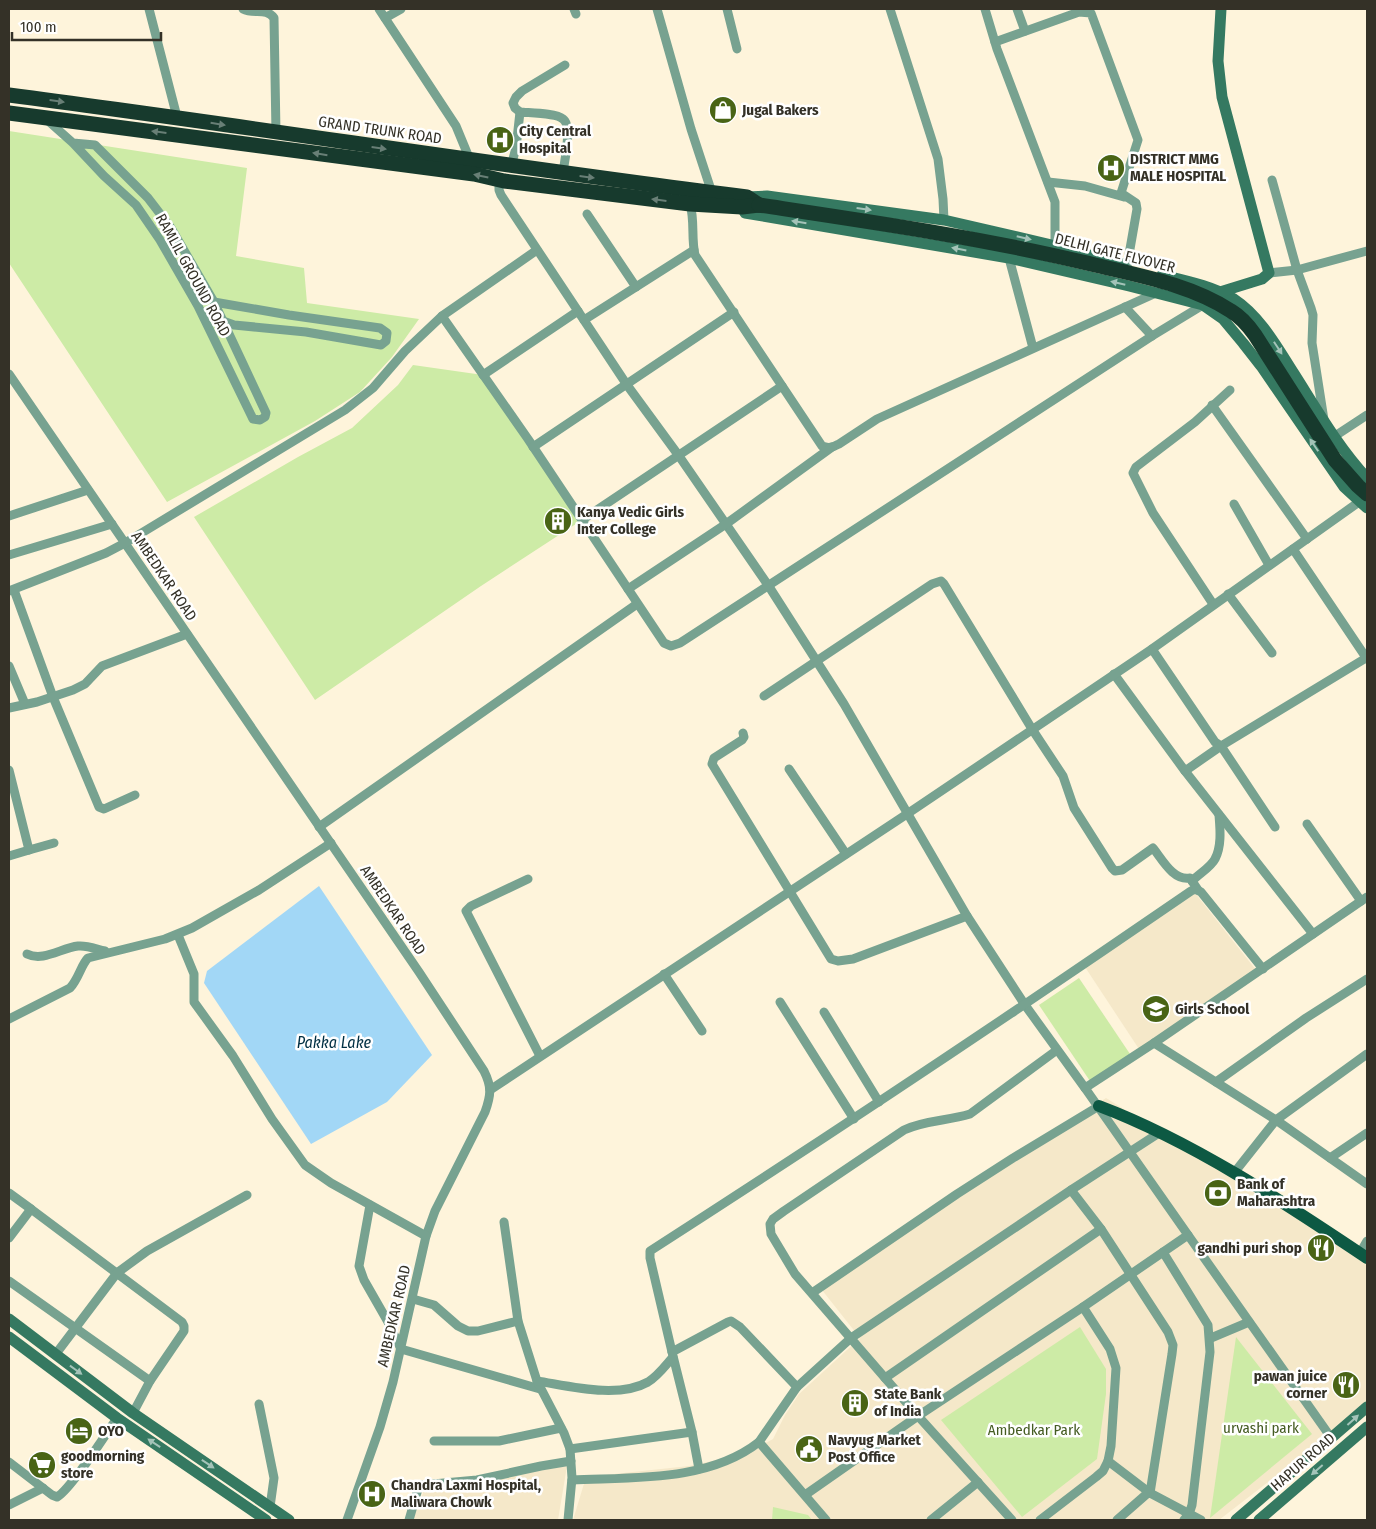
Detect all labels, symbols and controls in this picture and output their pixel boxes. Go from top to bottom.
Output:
scale bar [12,10,161,42]
text: 100 m [20,18,57,36]
shop icon: Jugal Bakers [708,95,738,125]
one-way arrow [49,97,65,105]
place label: Jugal Bakers [741,101,819,119]
street label: GRAND TRUNK ROAD [317,112,443,148]
one-way arrow [210,120,226,128]
place label: City Central Hospital [519,122,592,157]
hospital icon: City Central Hospital [485,125,515,155]
one-way arrow [150,128,166,136]
one-way arrow [371,144,387,152]
one-way arrow [311,150,327,158]
place label: DISTRICT MMG MALE HOSPITAL [1130,150,1226,185]
hospital icon: DISTRICT MMG MALE HOSPITAL [1096,153,1126,183]
one-way arrow [473,172,488,180]
one-way arrow [579,173,595,181]
one-way arrow [651,196,667,204]
one-way arrow [857,206,873,214]
street label: RAMLIL GROUND ROAD [152,210,234,340]
one-way arrow [791,218,807,226]
street label: DELHI GATE FLYOVER [1053,229,1177,277]
one-way arrow [1017,235,1033,243]
one-way arrow [952,245,967,253]
one-way arrow [1111,279,1126,287]
one-way arrow [1273,341,1282,355]
one-way arrow [1309,438,1319,451]
place label: Kanya Vedic Girls Inter College [577,503,684,538]
building icon: Kanya Vedic Girls Inter College [543,506,573,536]
street label: AMBEDKAR ROAD [127,528,201,624]
street label: AMBEDKAR ROAD [356,862,430,958]
school or university icon: Girls School [1141,994,1171,1024]
place label: Girls School [1175,1000,1250,1018]
water label: Pakka Lake [297,1033,372,1052]
place label: Bank of Maharashtra [1237,1175,1316,1210]
bank icon: Bank of Maharashtra [1203,1178,1233,1208]
restaurant icon: gandhi puri shop [1306,1233,1336,1263]
place label: gandhi puri shop [1198,1239,1302,1257]
street label: AMBEDKAR ROAD [374,1263,414,1369]
one-way arrow [69,1365,83,1375]
place label: pawan juice corner [1254,1367,1328,1402]
restaurant icon: pawan juice corner [1331,1370,1361,1400]
place label: State Bank of India [874,1385,942,1420]
building icon: State Bank of India [840,1388,870,1418]
one-way arrow [1346,1414,1358,1426]
hotel icon: OYO [64,1416,94,1446]
park label: urvashi park [1223,1419,1299,1437]
park label: Ambedkar Park [988,1421,1080,1439]
place label: OYO [98,1422,124,1440]
street label: HAPUR ROAD [1267,1429,1339,1495]
place label: Navyug Market Post Office [828,1431,922,1466]
public building icon: Navyug Market Post Office [794,1434,824,1464]
one-way arrow [147,1438,161,1447]
place label: goodmorning store [61,1447,145,1482]
supermarket icon: goodmorning store [27,1450,57,1480]
one-way arrow [201,1459,215,1469]
one-way arrow [1311,1465,1324,1476]
place label: Chandra Laxmi Hospital, Maliwara Chowk [391,1476,541,1511]
hospital icon: Chandra Laxmi Hospital, Maliwara Chowk [357,1479,387,1509]

